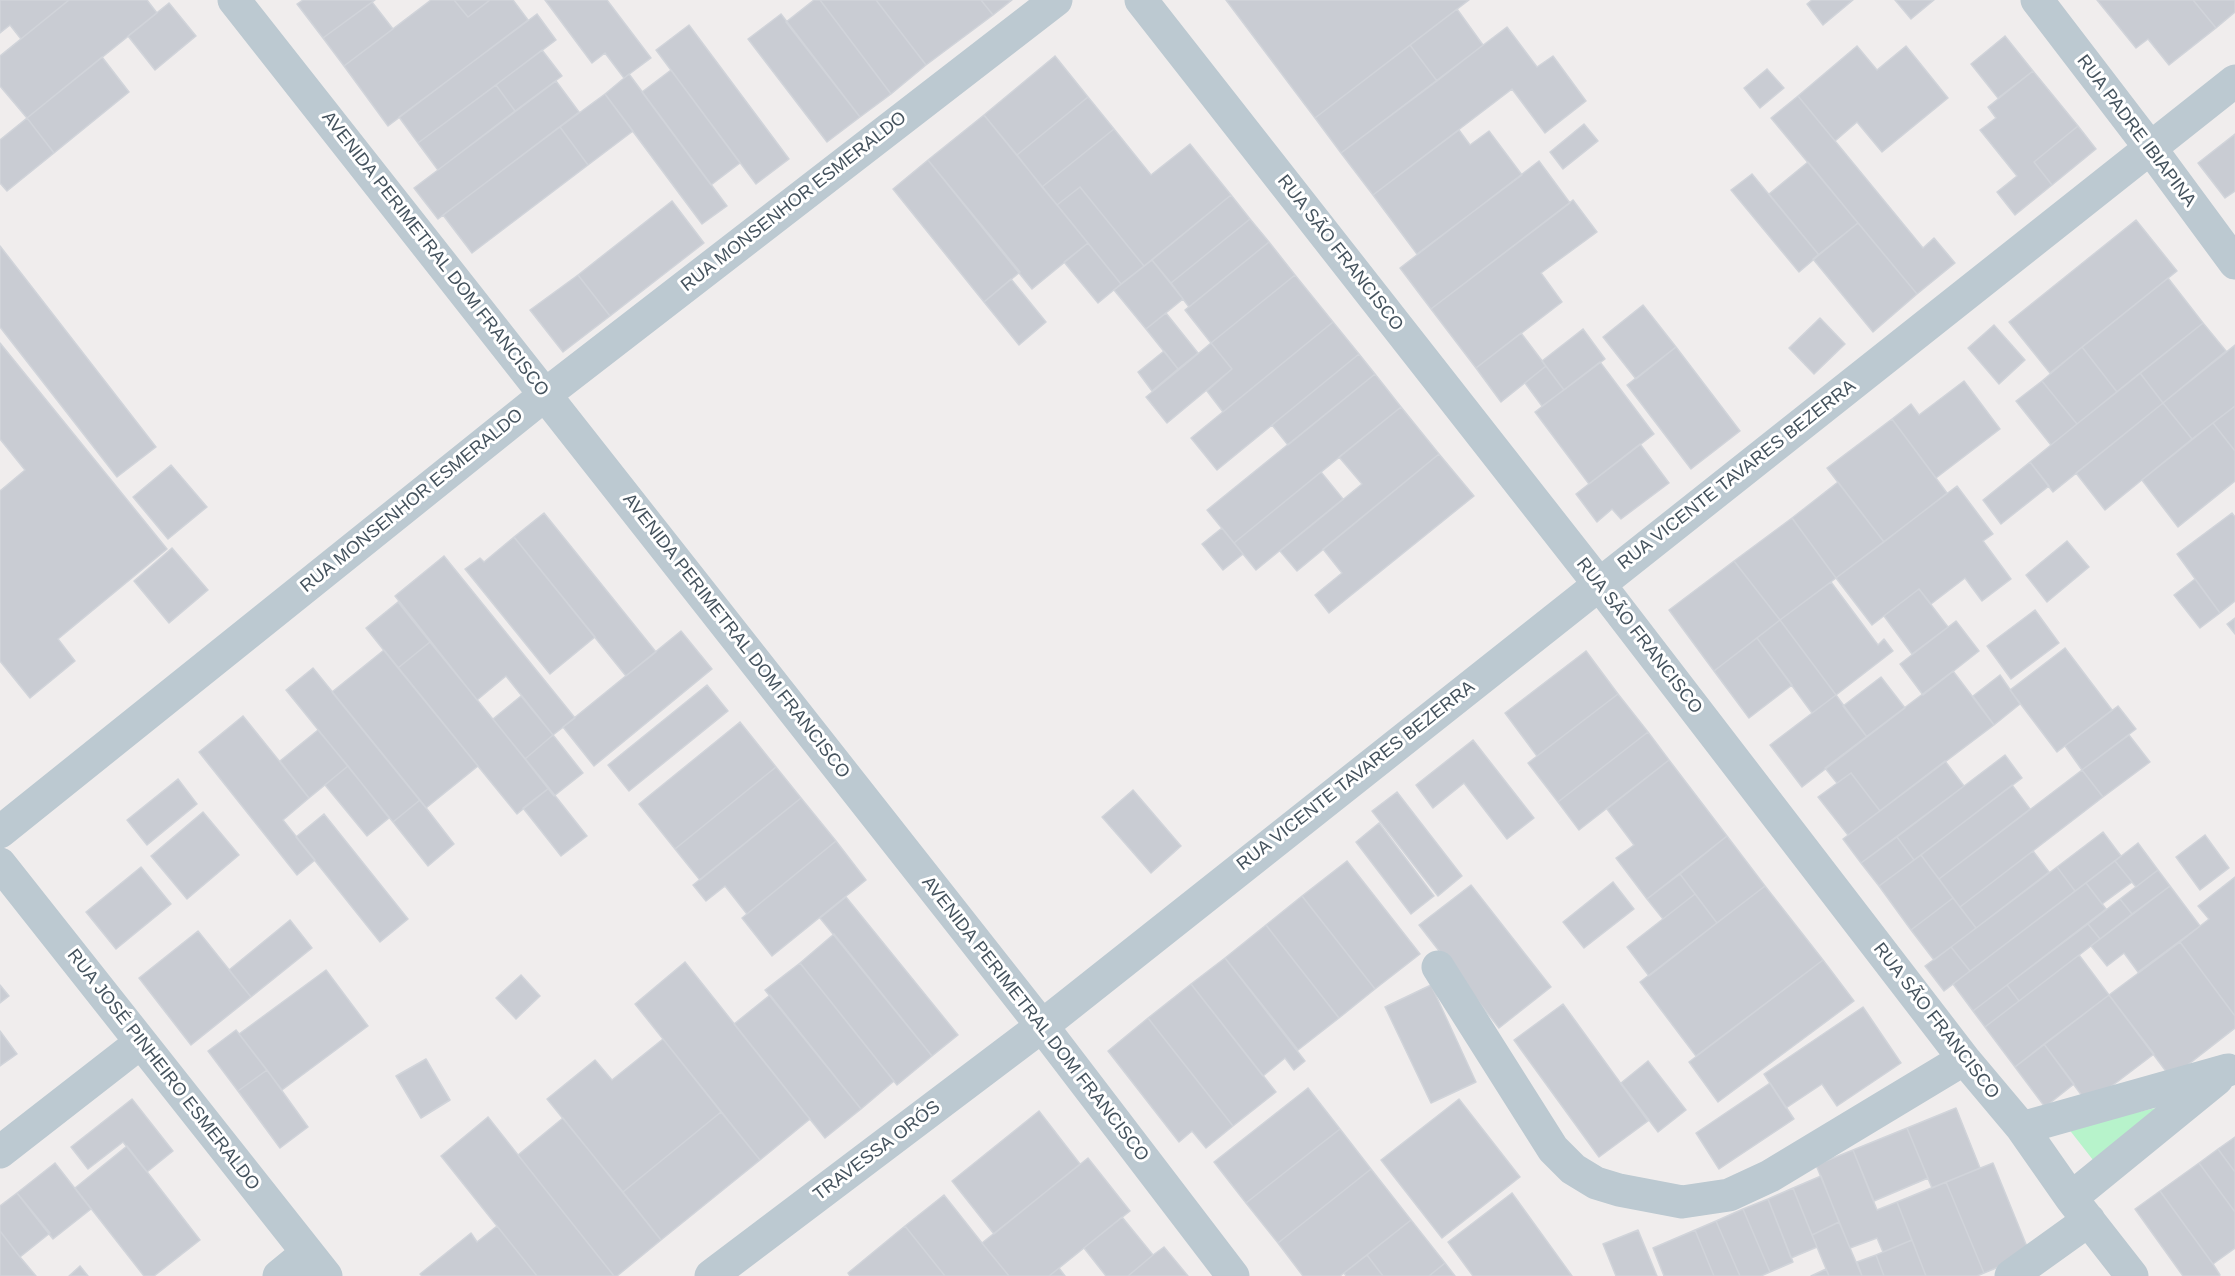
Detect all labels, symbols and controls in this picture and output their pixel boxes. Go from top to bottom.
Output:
street label: RUA PADRE IBIAPINA [2072,51,2200,211]
street label: AVENIDA PERIMETRAL DOM FRANCISCO [317,107,553,401]
street label: RUA MONSENHOR ESMERALDO [677,107,911,297]
street label: RUA SÃO FRANCISCO [1272,171,1408,335]
street label: RUA VICENTE TAVARES BEZERRA [1614,375,1860,575]
street label: RUA MONSENHOR ESMERALDO [296,404,528,598]
street label: AVENIDA PERIMETRAL DOM FRANCISCO [618,489,854,783]
street label: RUA SÃO FRANCISCO [1571,554,1707,718]
street label: RUA VICENTE TAVARES BEZERRA [1233,676,1479,876]
street label: AVENIDA PERIMETRAL DOM FRANCISCO [917,872,1153,1166]
street label: RUA SÃO FRANCISCO [1868,939,2004,1103]
street label: RUA JOSÉ PINHEIRO ESMERALDO [62,945,264,1195]
street label: TRAVESSA ORÓS [810,1096,944,1206]

